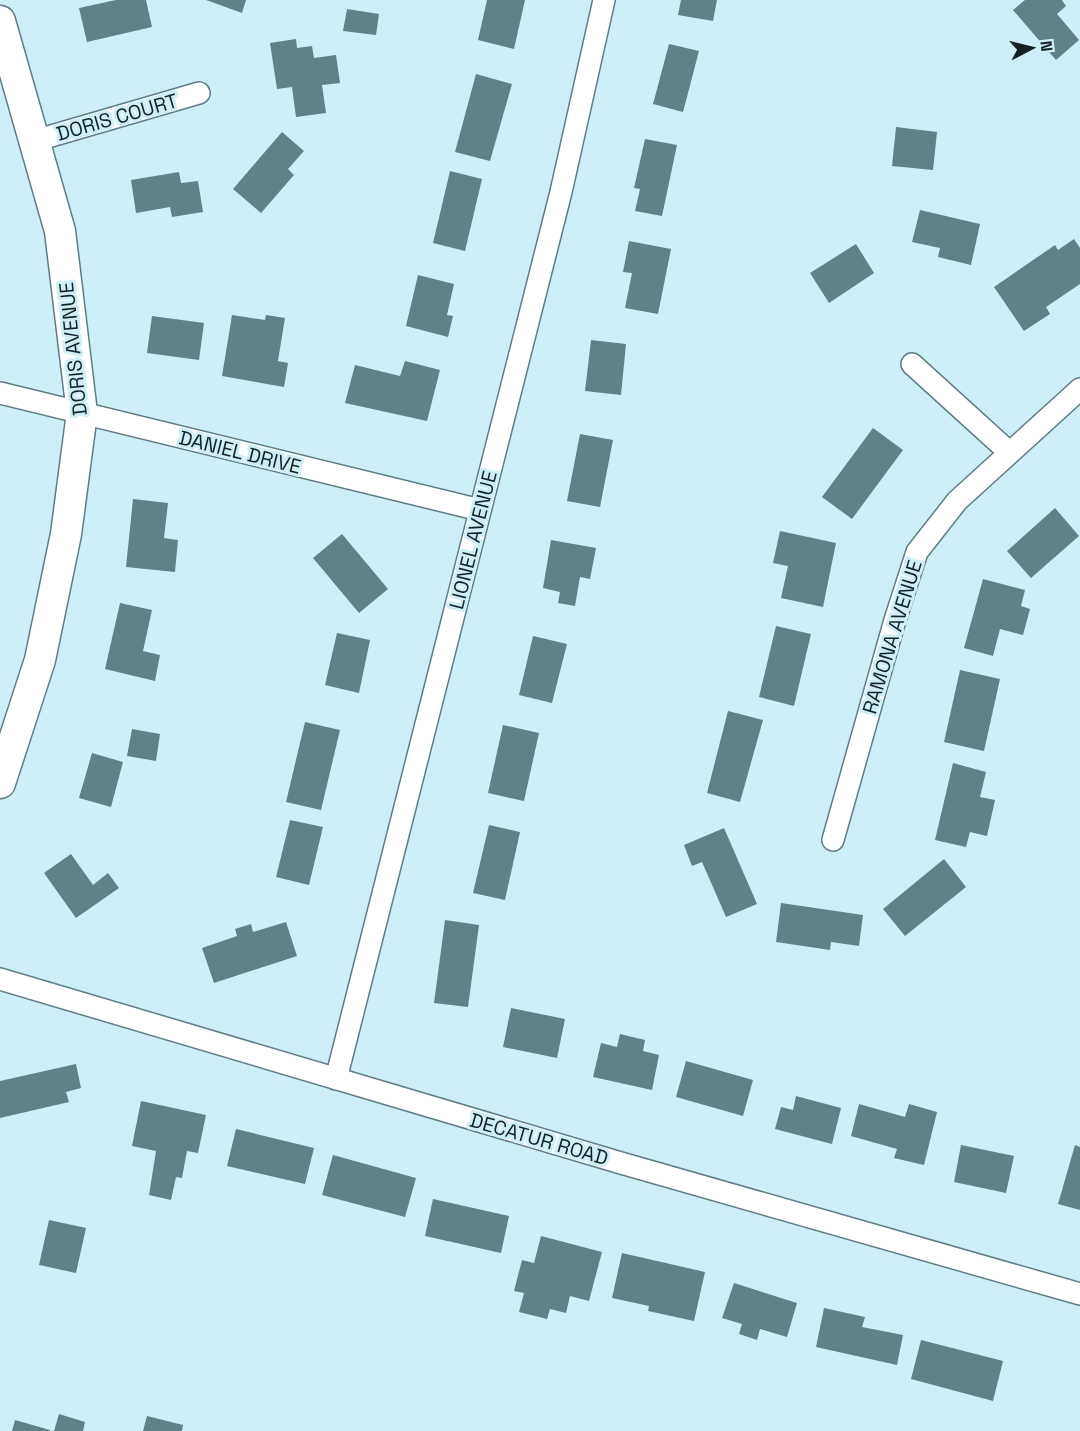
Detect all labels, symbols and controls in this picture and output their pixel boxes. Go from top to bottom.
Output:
north arrow [1002,18,1062,78]
text: N [1035,40,1057,53]
street label: DORIS COURT [53,87,181,147]
street label: DORIS AVENUE [53,281,93,417]
street label: DANIEL DRIVE [176,424,304,480]
street label: LIONEL AVENUE [443,468,503,612]
street label: RAMONA AVENUE [856,557,928,717]
street label: DECATUR ROAD [467,1107,611,1171]

